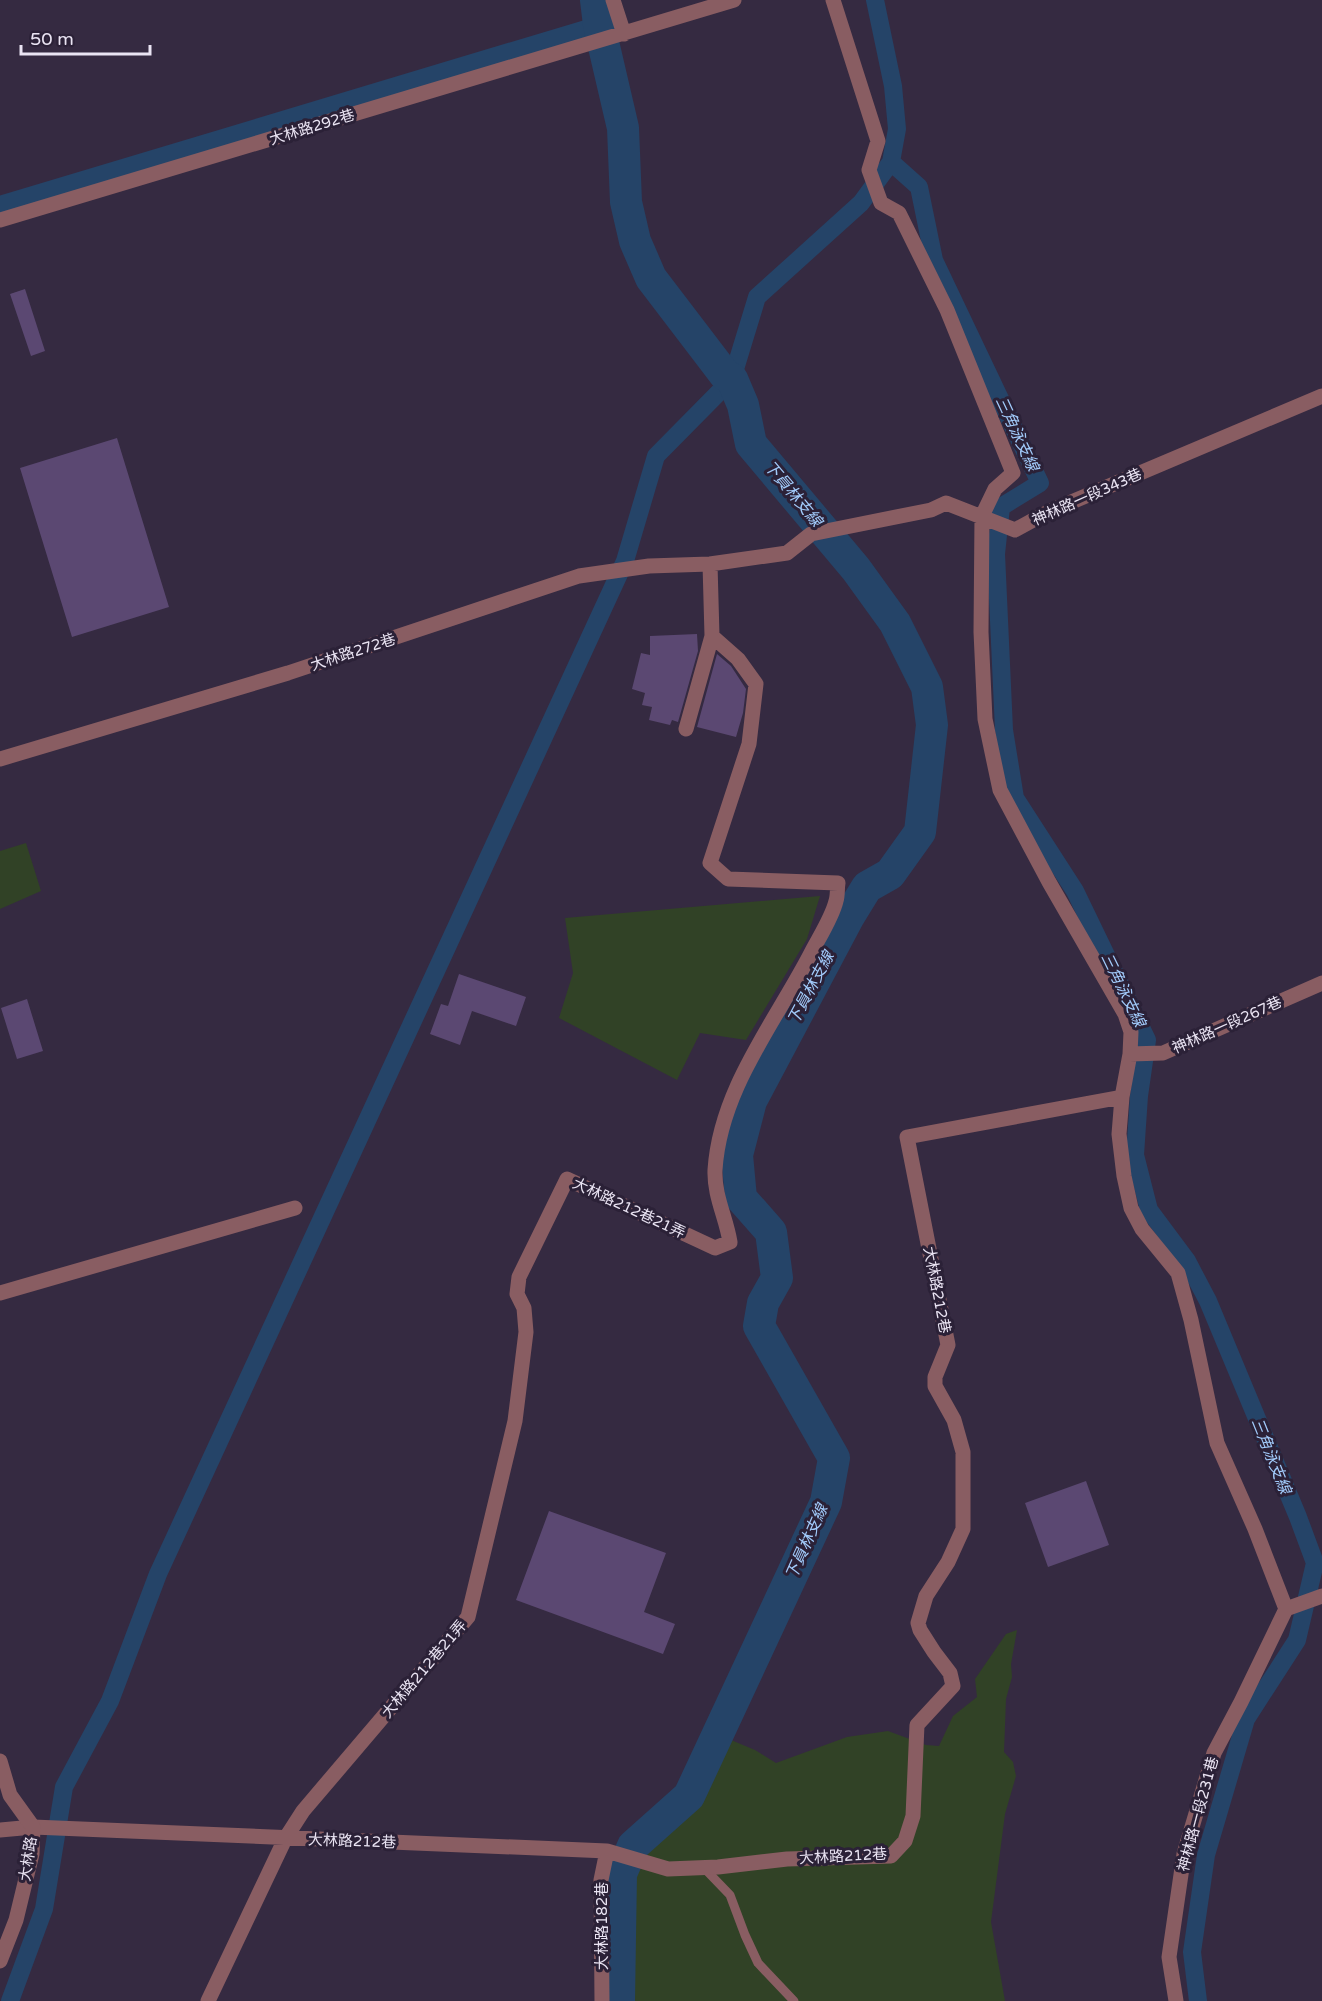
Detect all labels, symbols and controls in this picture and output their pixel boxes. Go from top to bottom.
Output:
scale bar [21,18,150,56]
text: 50 m [30,28,74,50]
street label: 大林路292巷 [267,105,357,149]
water label: 三角泳支線 [991,394,1044,476]
water label: 下員林支線 [760,457,828,533]
street label: 神林路一段343巷 [1029,465,1145,529]
street label: 大林路272巷 [308,630,398,674]
water label: 下員林支線 [783,946,840,1028]
water label: 三角泳支線 [1096,950,1150,1032]
street label: 神林路一段267巷 [1169,993,1285,1057]
street label: 大林路212巷21弄 [570,1174,688,1242]
street label: 大林路212巷 [920,1245,954,1335]
water label: 三角泳支線 [1247,1415,1296,1499]
water label: 下員林支線 [782,1500,833,1583]
street label: 大林路212巷21弄 [378,1616,470,1722]
street label: 神林路一段231巷 [1174,1755,1222,1873]
street label: 大林路212巷 [308,1830,396,1852]
street label: 大林路 [16,1835,40,1883]
street label: 大林路212巷 [798,1845,888,1867]
street label: 大林路182巷 [593,1882,611,1970]

